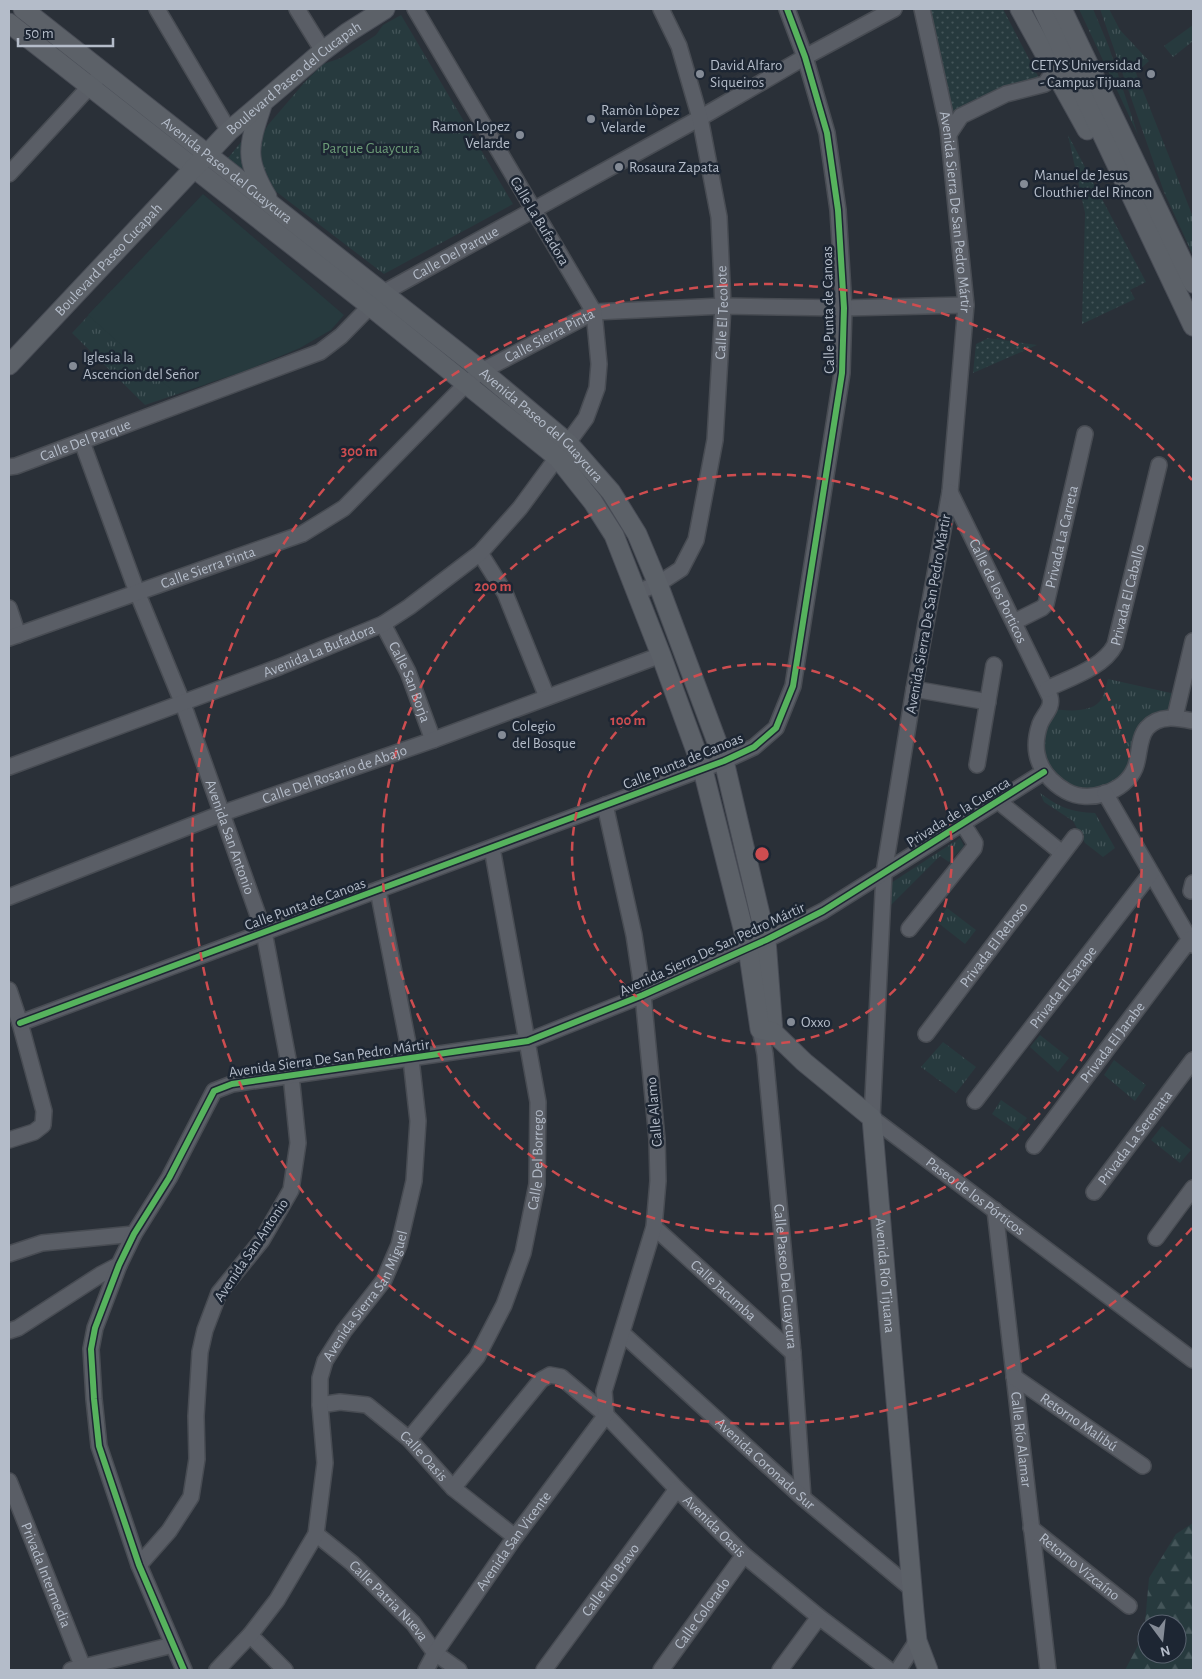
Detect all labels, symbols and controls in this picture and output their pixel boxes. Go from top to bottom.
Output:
scale bar [18,15,112,47]
street label: Boulevard Paseo del Cucapah [224,19,364,138]
text: 50 m [25,26,54,41]
place label: David Alfaro Siqueiros [710,58,782,90]
place label: CETYS Universidad - Campus Tijuana [1031,58,1141,90]
marker: David Alfaro Siqueiros [694,68,706,80]
marker: CETYS Universidad - Campus Tijuana [1145,68,1157,80]
place label: Ramòn Lòpez Velarde [601,103,679,135]
street label: Avenida Sierra De San Pedro Mártir [937,110,973,313]
marker: Ramòn Lòpez Velarde [585,113,597,125]
street label: Avenida Paseo del Guaycura [159,114,295,226]
place label: Ramon Lopez Velarde [432,119,510,151]
marker: Ramon Lopez Velarde [514,129,526,141]
park label: Parque Guaycura [322,141,420,156]
place label: Rosaura Zapata [629,160,719,175]
marker: Rosaura Zapata [613,161,625,173]
place label: Manuel de Jesus Clouthier del Rincon [1034,168,1152,200]
street label: Calle La Bufadora [507,174,572,268]
marker: Manuel de Jesus Clouthier del Rincon [1018,178,1030,190]
street label: Boulevard Paseo Cucapah [52,200,165,319]
street label: Calle Del Parque [410,224,501,283]
street label: Calle Punta de Canoas [820,246,837,374]
street label: Calle El Tecolote [713,265,731,360]
street label: Calle Sierra Pinta [502,306,597,366]
place label: Iglesia la Ascencion del Señor [83,350,199,382]
marker: Iglesia la Ascencion del Señor [67,360,79,372]
street label: Avenida Paseo del Guaycura [476,365,606,485]
street label: Calle Del Parque [38,417,133,464]
text: 300 m [341,444,377,459]
street label: Privada La Carreta [1043,484,1081,590]
street label: Avenida Sierra De San Pedro Mártir [904,513,953,715]
street label: Calle de los Porticos [966,536,1030,646]
street label: Privada El Caballo [1108,543,1147,647]
street label: Calle Sierra Pinta [159,544,257,592]
text: 200 m [474,579,512,594]
street label: Avenida La Bufadora [261,621,377,680]
street label: Calle San Borja [386,639,433,725]
text: 100 m [610,713,646,728]
place label: Colegio del Bosque [512,719,576,751]
marker: Colegio del Bosque [496,729,508,741]
street label: Calle Punta de Canoas [621,731,745,792]
street label: Calle Del Rosario de Abajo [260,743,409,807]
street label: Privada de la Cuenca [904,775,1013,850]
street label: Avenida San Antonio [203,778,257,897]
centre of rings [753,845,771,863]
street label: Calle Punta de Canoas [243,876,368,933]
street label: Avenida Sierra De San Pedro Mártir [617,900,807,999]
street label: Privada El Reboso [957,900,1031,990]
street label: Privada El Sarape [1027,943,1100,1031]
street label: Privada El Jarabe [1077,999,1148,1086]
place label: Oxxo [801,1015,831,1030]
marker: Oxxo [785,1016,797,1028]
street label: Avenida Sierra De San Pedro Mártir [228,1037,431,1080]
street label: Calle Alamo [644,1076,665,1148]
street label: Privada La Serenata [1095,1088,1175,1188]
street label: Calle Del Borrego [525,1109,546,1211]
street label: Paseo de los Pórticos [923,1154,1027,1238]
street label: Avenida San Antonio [211,1196,291,1304]
street label: Calle Paseo Del Guaycura [771,1204,800,1350]
street label: Avenida Río Tijuana [872,1217,897,1334]
street label: Avenida Sierra San Miguel [320,1229,410,1364]
street label: Calle Jacumba [688,1257,759,1324]
street label: Retorno Malibú [1037,1390,1120,1454]
street label: Calle Río Alamar [1008,1391,1034,1488]
street label: Avenida Coronado Sur [712,1415,818,1513]
street label: Calle Oasis [397,1428,450,1485]
street label: Avenida San Vicente [473,1489,554,1593]
street label: Avenida Oasis [680,1493,748,1560]
street label: Privada Intermedia [18,1520,73,1630]
street label: Retorno Vizcaíno [1036,1530,1122,1604]
street label: Calle Río Bravo [579,1541,642,1619]
street label: Calle Patria Nueva [346,1558,431,1644]
street label: Calle Colorado [672,1575,733,1652]
north arrow [1137,1614,1187,1664]
text: N [1159,1643,1172,1659]

